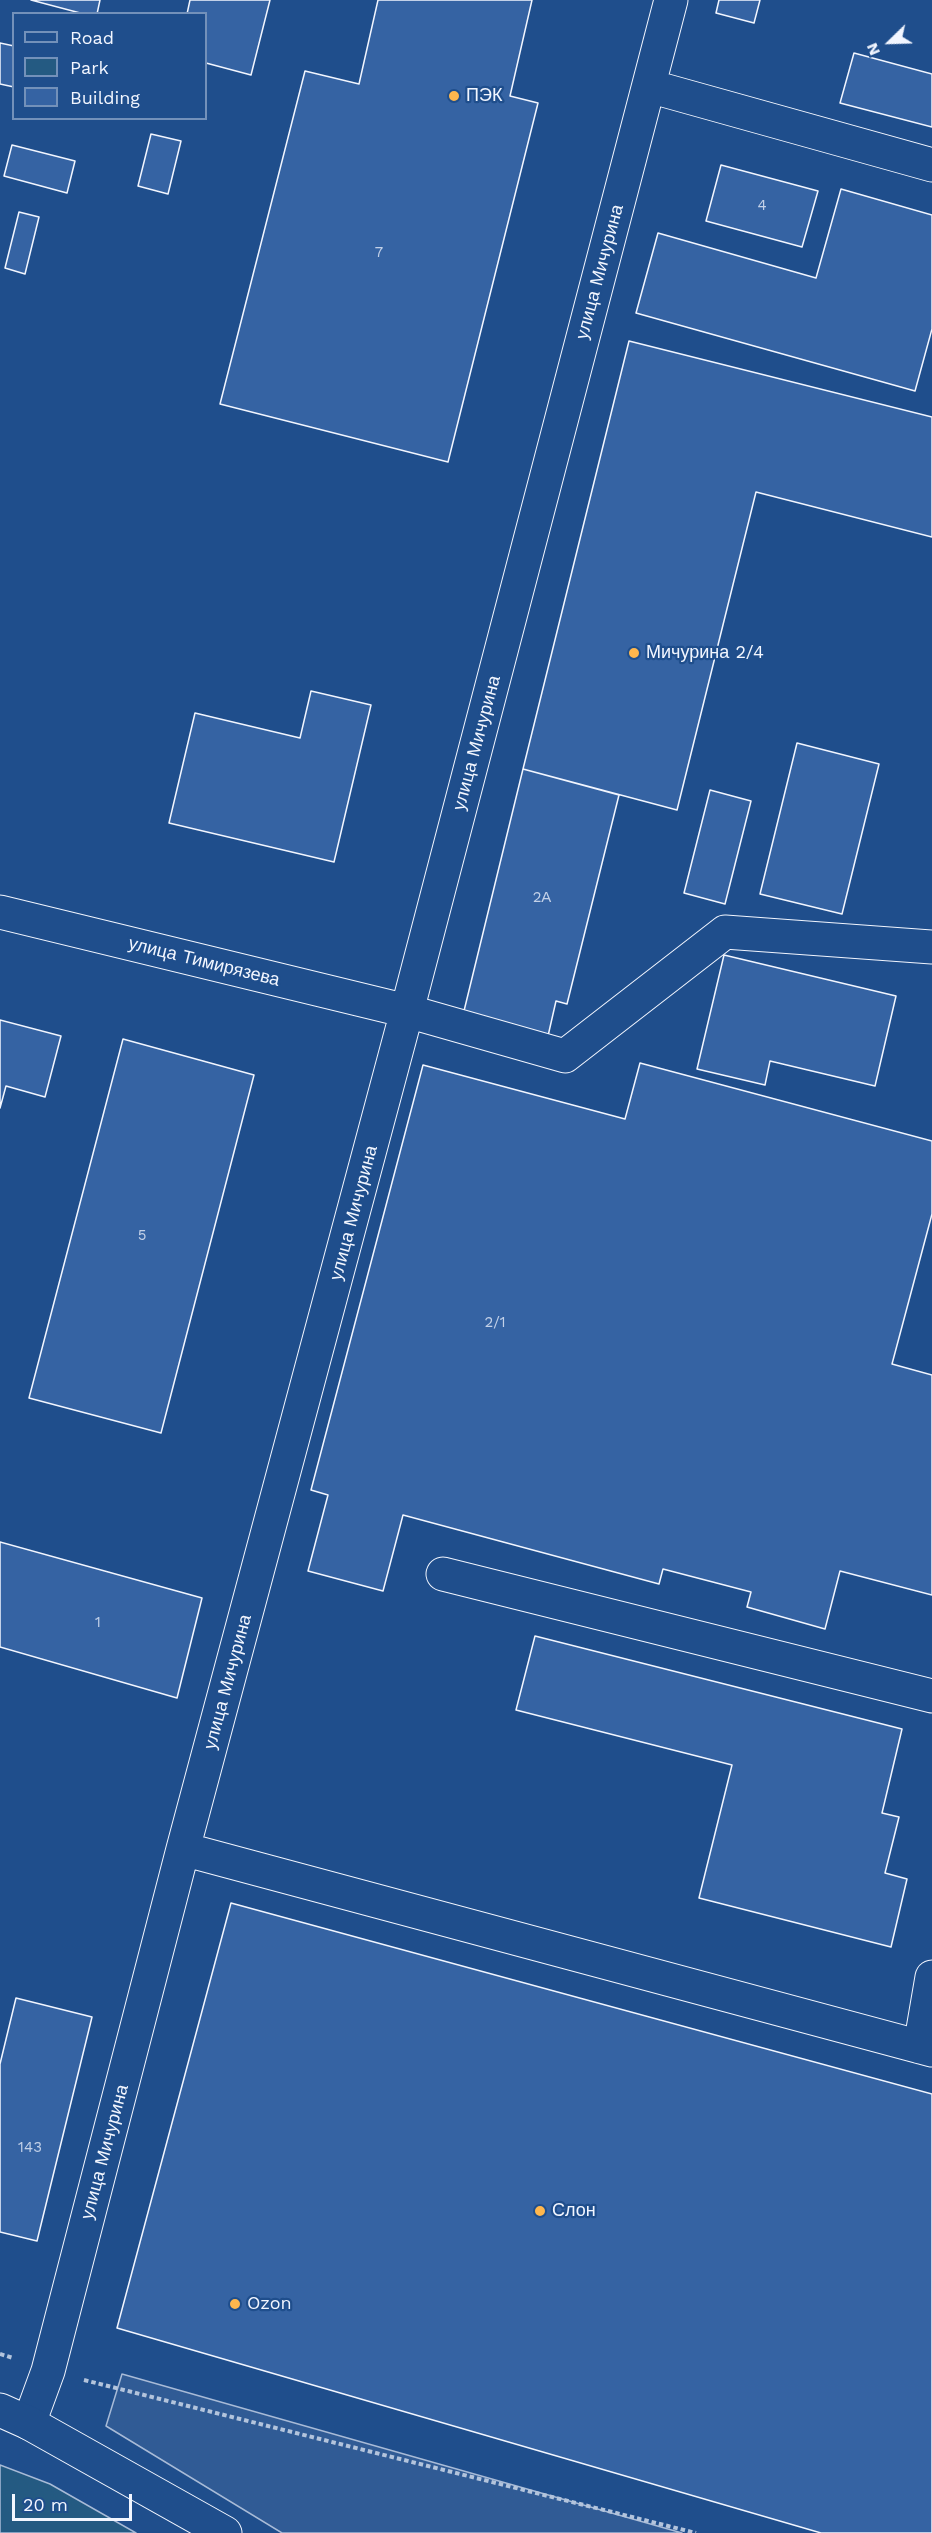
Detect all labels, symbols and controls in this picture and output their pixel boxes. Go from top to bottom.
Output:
legend [12,12,207,120]
north arrow [860,12,920,72]
text: Road [70,27,114,48]
text: N [862,40,884,58]
text: Park [70,57,109,78]
place label: ПЭК [466,85,502,107]
text: Building [70,87,140,108]
marker: ПЭК [447,89,461,103]
house number: 4 [757,197,767,215]
street label: улица Мичурина [572,202,628,342]
house number: 7 [375,244,383,262]
place label: Мичурина 2/4 [646,642,764,664]
marker: Мичурина 2/4 [627,646,641,660]
street label: улица Мичурина [449,673,505,813]
house number: 2А [533,889,551,907]
street label: улица Тимирязева [126,933,282,991]
street label: улица Мичурина [326,1143,382,1283]
house number: 5 [138,1227,146,1245]
house number: 2/1 [484,1314,506,1332]
street label: улица Мичурина [200,1612,256,1752]
house number: 1 [95,1614,101,1632]
street label: улица Мичурина [77,2082,133,2222]
house number: 143 [18,2139,42,2157]
place label: Слон [552,2200,596,2222]
marker: Слон [533,2204,547,2218]
place label: Ozon [247,2293,292,2315]
marker: Ozon [228,2297,242,2311]
scale bar [15,2482,135,2520]
text: 20 m [23,2494,68,2515]

